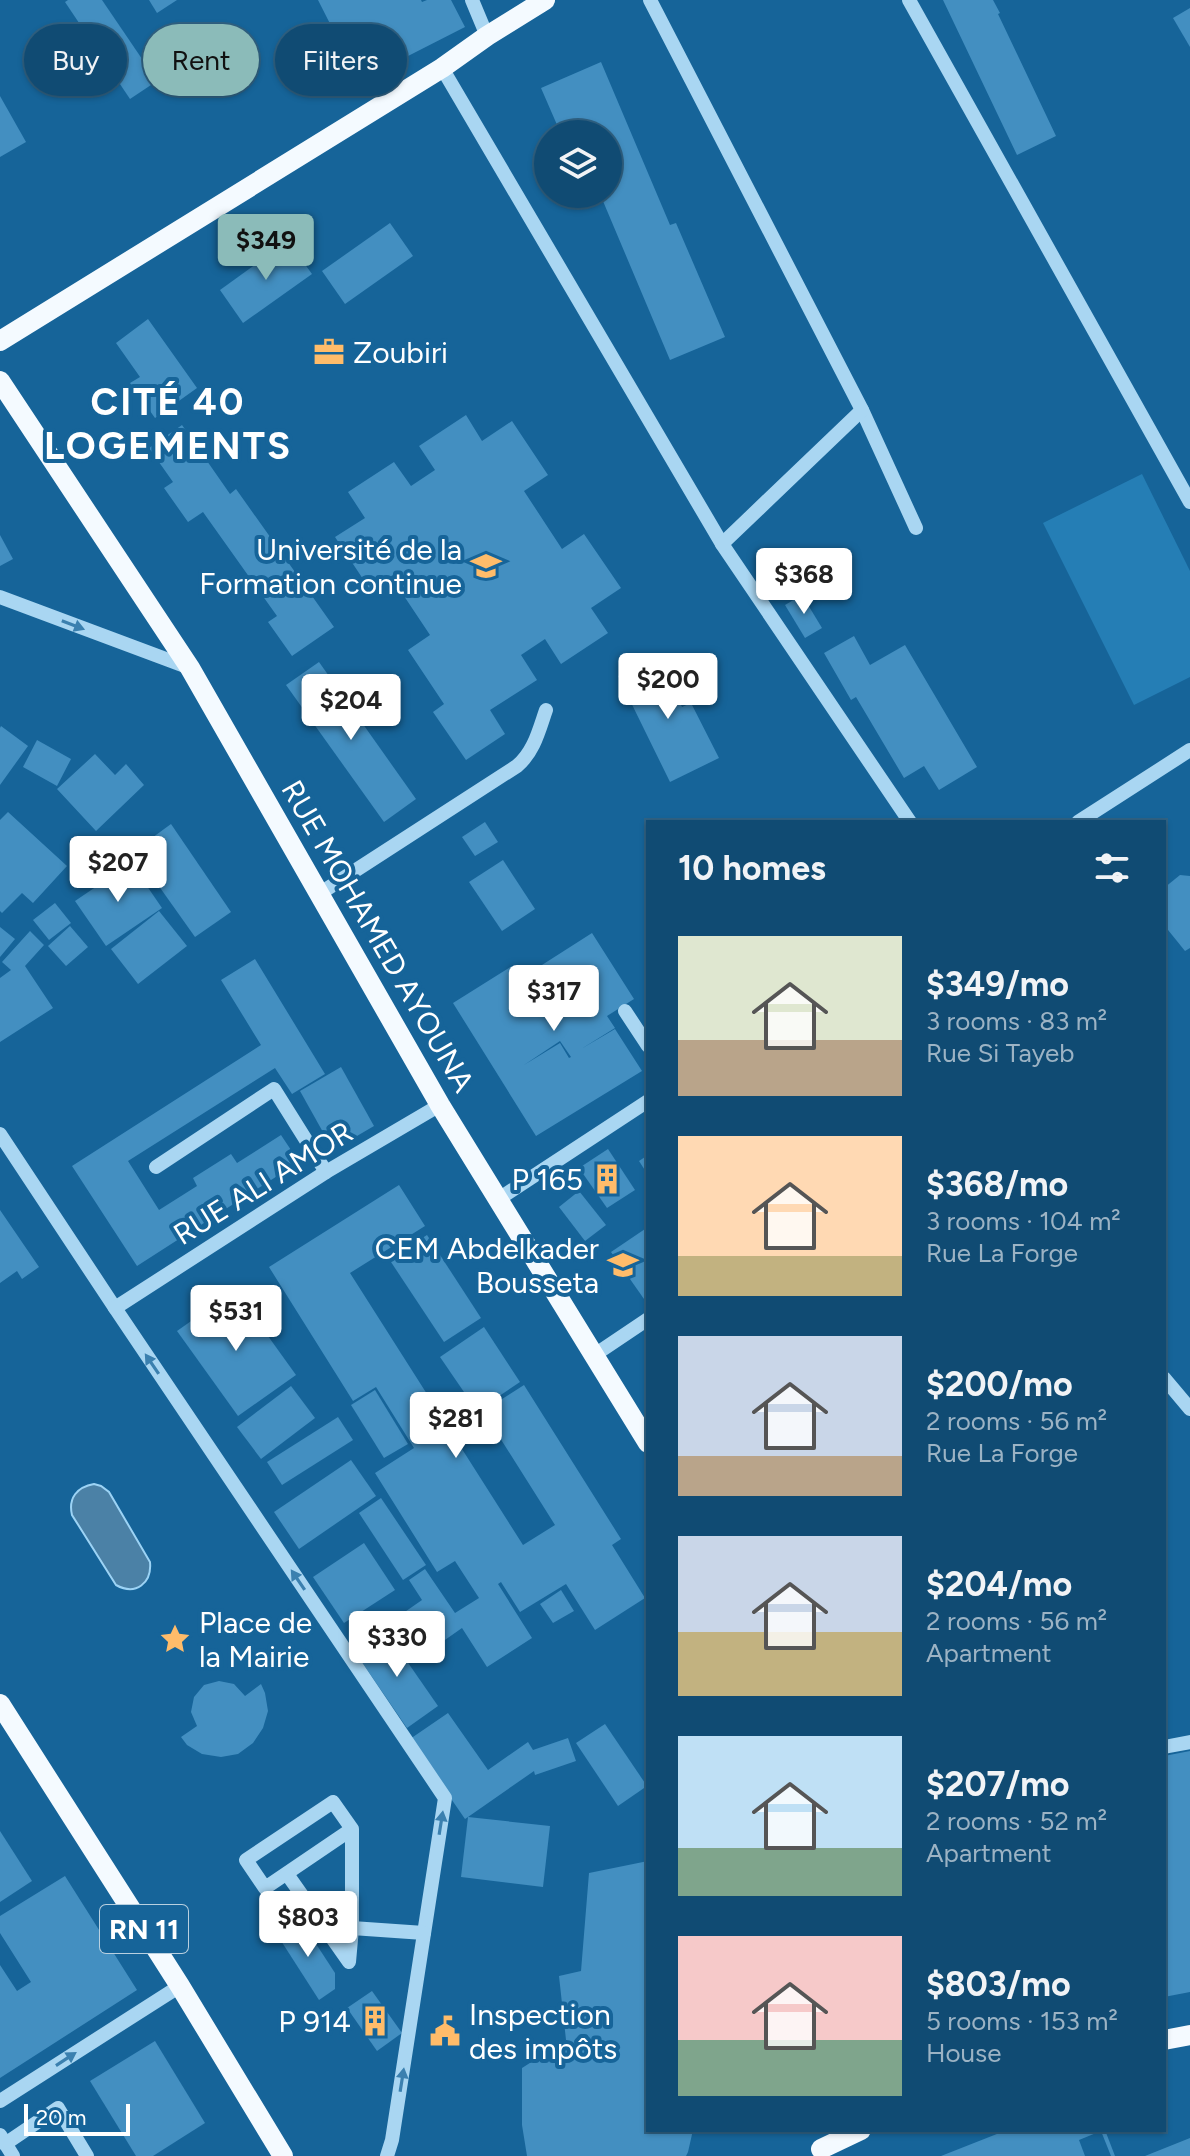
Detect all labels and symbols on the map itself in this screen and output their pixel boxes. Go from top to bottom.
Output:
pin: $349 [219,214,313,282]
place label: Zoubiri [353,334,448,371]
office icon: Zoubiri [312,335,346,369]
district label: CITÉ 40 LOGEMENTS [44,379,292,469]
place label: Université de la Formation continue [199,531,462,602]
pin: $368 [757,548,851,616]
school or university icon: Université de la Formation continue [469,549,503,583]
one-way arrow [61,619,85,632]
pin: $200 [621,653,715,721]
pin: $204 [304,674,398,742]
street label: RUE MOHAMED AYOUNA [273,773,483,1099]
pin: $207 [71,836,165,904]
pin: $317 [507,965,601,1033]
street label: RUE ALI AMOR [167,1113,359,1253]
place label: P 165 [512,1161,583,1198]
building icon: P 165 [590,1162,624,1196]
place label: CEM Abdelkader Bousseta [375,1230,599,1301]
school or university icon: CEM Abdelkader Bousseta [606,1248,640,1282]
pin: $531 [189,1285,283,1353]
one-way arrow [145,1354,160,1375]
pin: $281 [409,1392,503,1460]
one-way arrow [291,1569,305,1591]
place label: Place de la Mairie [199,1604,312,1675]
pin: $330 [350,1611,444,1679]
place icon: Place de la Mairie [158,1622,192,1656]
one-way arrow [435,1810,448,1835]
pin: $803 [261,1891,355,1959]
road number: RN 11 [100,1905,188,1953]
place label: Inspection des impôts [469,1996,617,2067]
place label: P 914 [278,2003,351,2040]
building icon: P 914 [358,2004,392,2038]
public building icon: Inspection des impôts [428,2014,462,2048]
one-way arrow [55,2052,76,2067]
one-way arrow [396,2067,409,2092]
scale bar [24,2100,130,2136]

